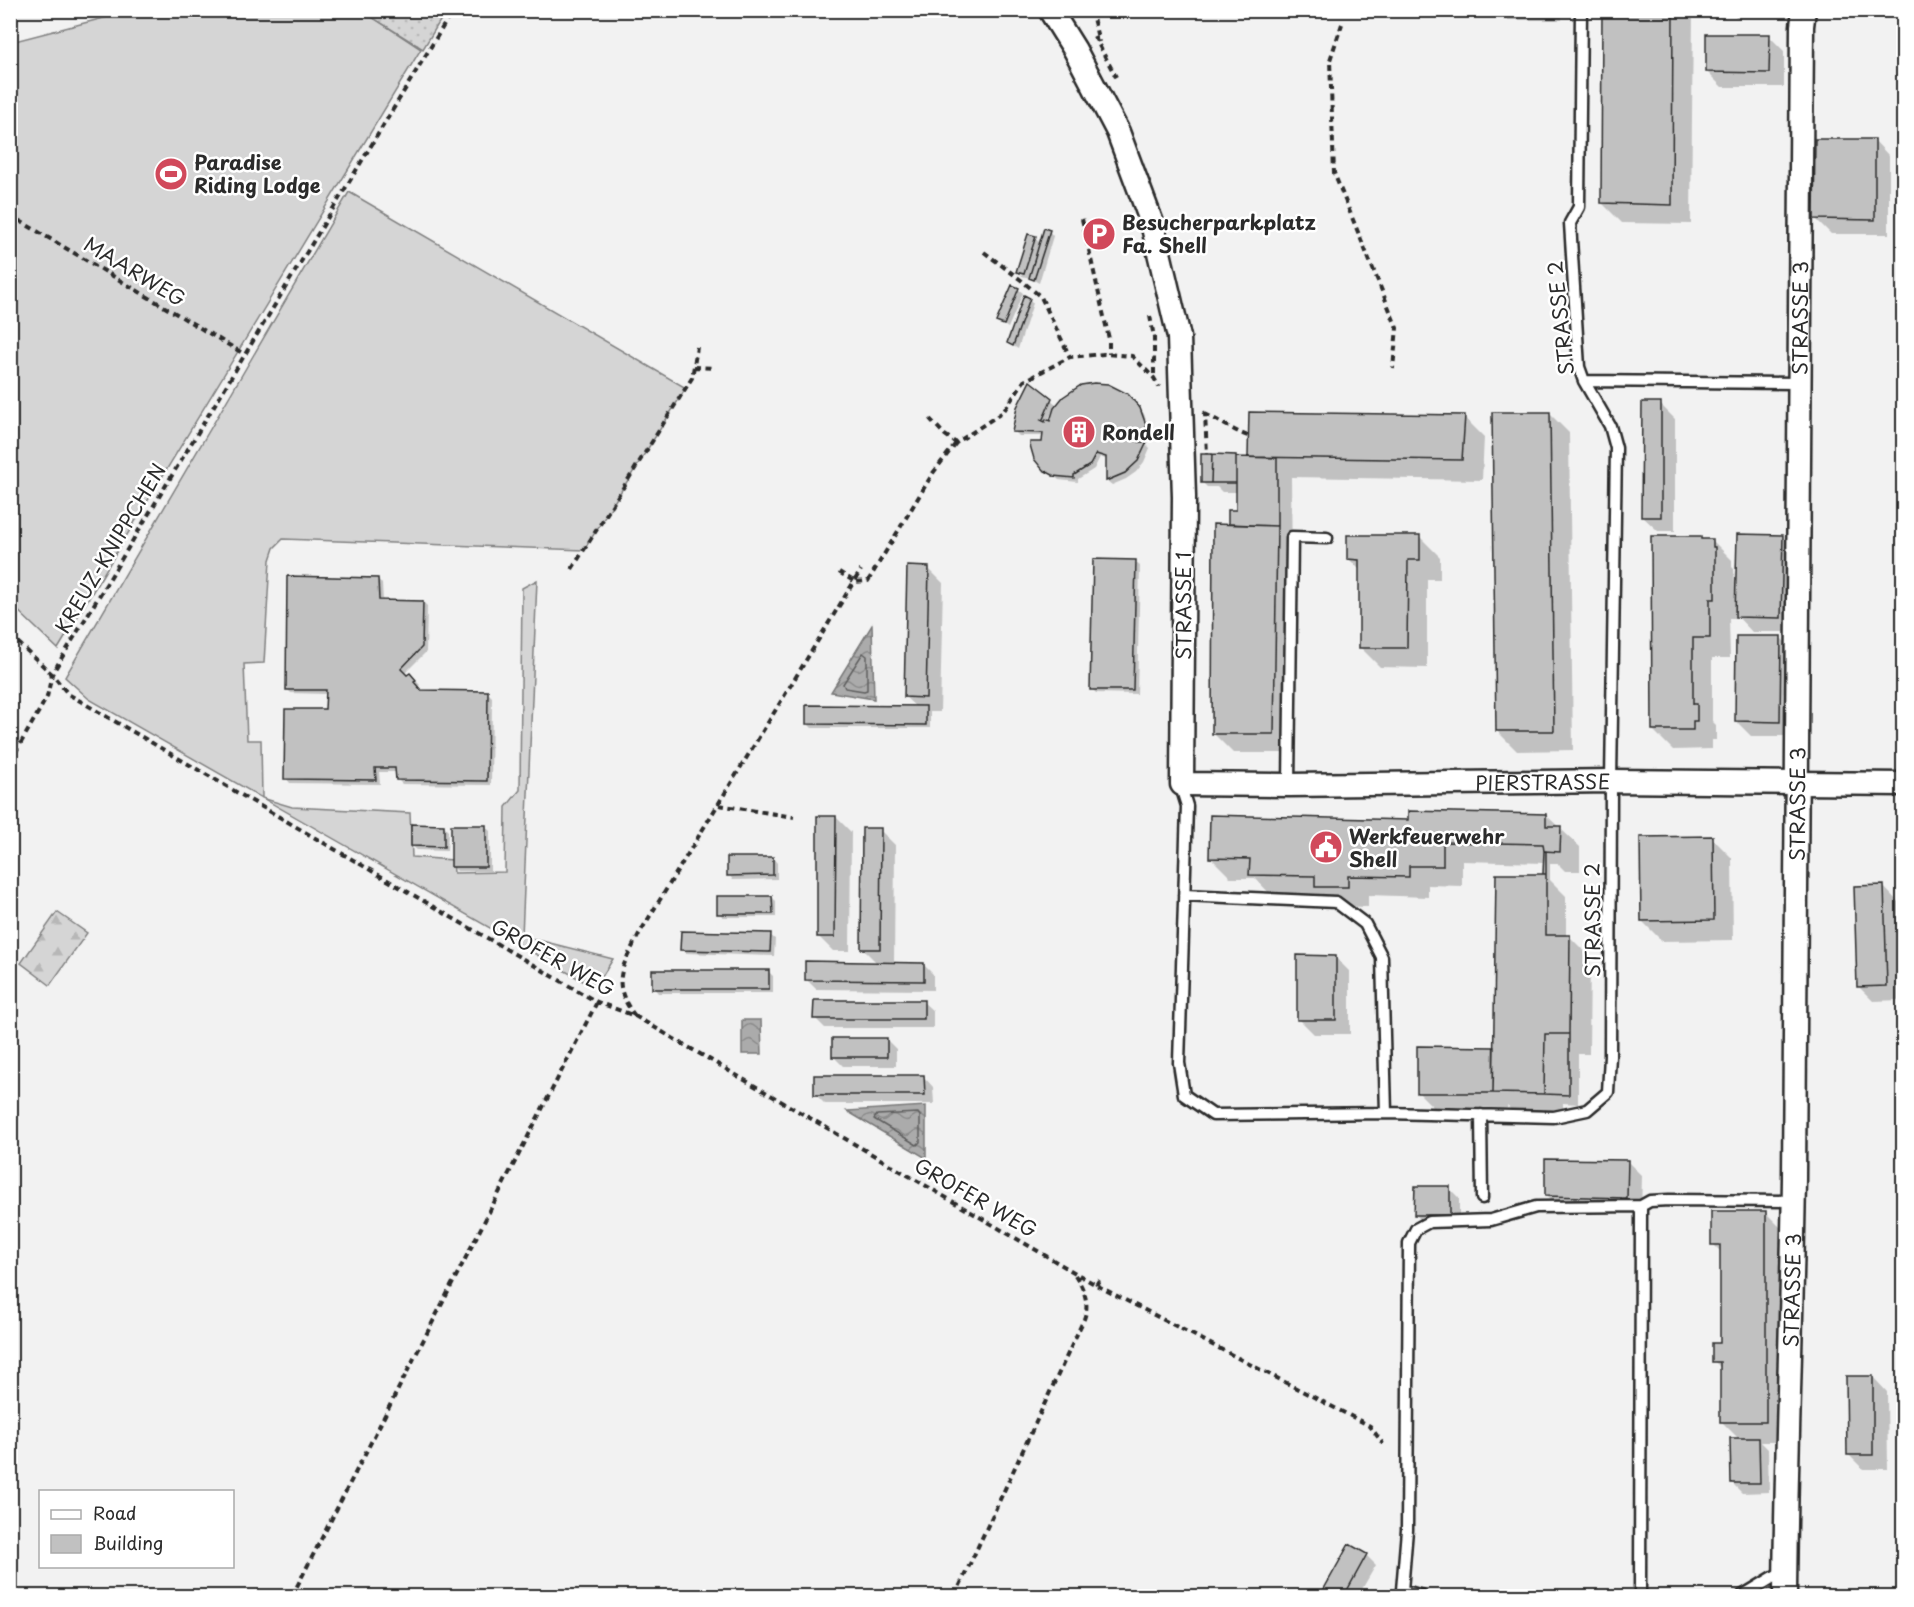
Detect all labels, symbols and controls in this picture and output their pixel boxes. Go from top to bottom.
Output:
place label: Paradise Riding Lodge [194,147,321,200]
sports icon: Paradise Riding Lodge [153,156,189,192]
place label: Besucherparkplatz Fa. Shell [1122,207,1316,260]
parking icon: Besucherparkplatz Fa. Shell [1081,216,1117,252]
street label: MAARWEG [78,229,192,313]
street label: STRASSE 2 [1539,259,1581,377]
street label: STRASSE 3 [1784,261,1815,375]
building icon: Rondell [1061,414,1097,450]
place label: Rondell [1102,417,1175,447]
street label: KREUZ-KNIPPCHEN [47,457,173,639]
street label: STRASSE 1 [1168,552,1198,660]
street label: STRASSE 3 [1782,747,1812,861]
street label: PIERSTRASSE [1475,766,1611,798]
place label: Werkfeuerwehr Shell [1349,821,1505,874]
public building icon: Werkfeuerwehr Shell [1308,829,1344,865]
street label: STRASSE 2 [1577,863,1607,977]
street label: GROFER WEG [486,911,620,1003]
street label: GROFER WEG [909,1150,1043,1244]
street label: STRASSE 3 [1775,1233,1808,1348]
legend [39,1490,234,1568]
text: Road [93,1499,137,1526]
text: Building [93,1529,163,1556]

